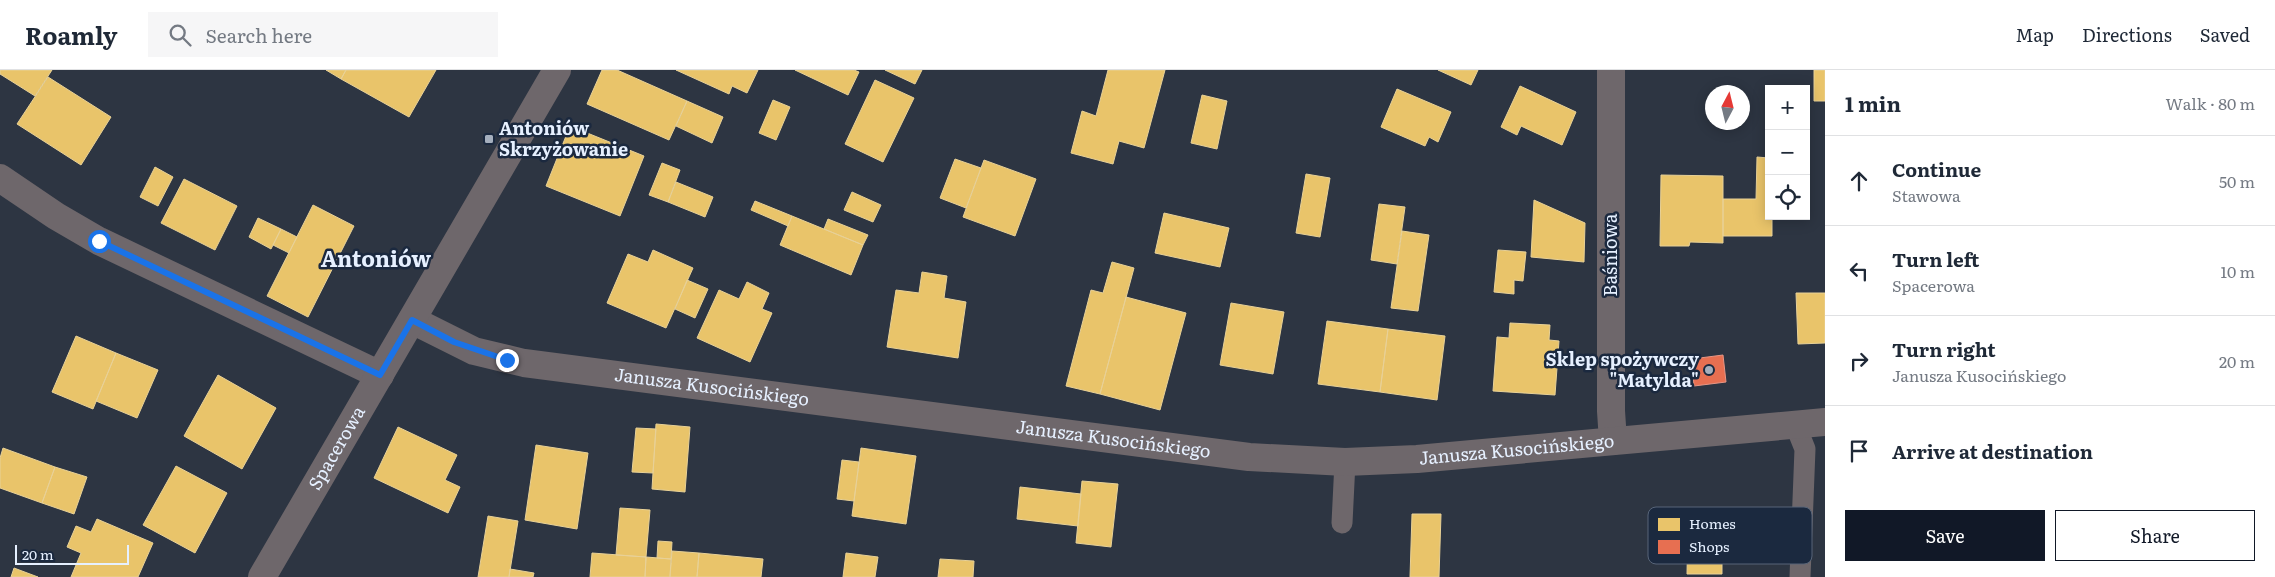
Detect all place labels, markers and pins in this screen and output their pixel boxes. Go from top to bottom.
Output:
place label: Antoniów Skrzyżowanie [499,114,628,162]
marker: Antoniów Skrzyżowanie [483,133,495,145]
place label: Sklep spożywczy "Matylda" [1545,345,1699,393]
marker: Sklep spożywczy "Matylda" [1703,364,1715,376]

